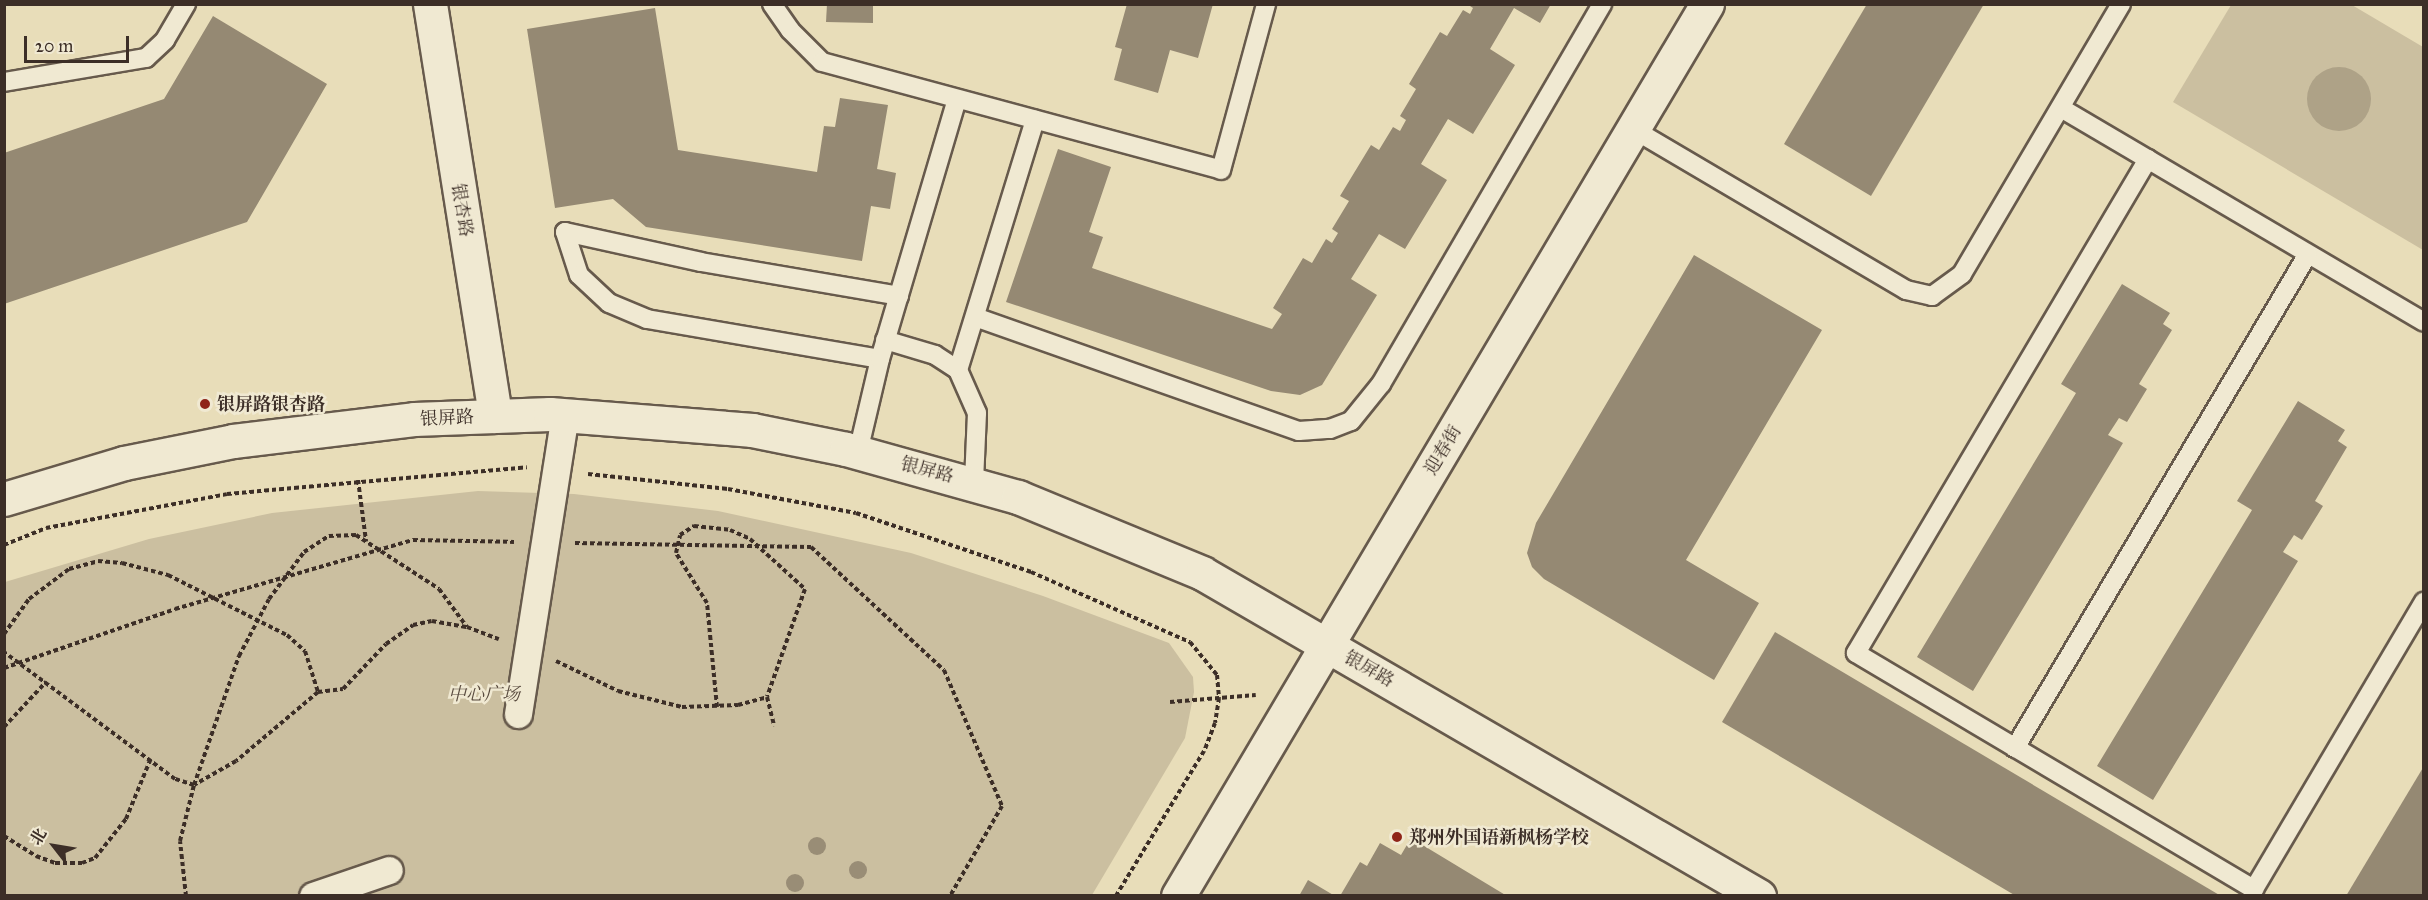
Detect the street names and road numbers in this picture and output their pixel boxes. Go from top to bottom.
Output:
street label: 银杏路 [447,182,477,238]
street label: 银屏路 [419,406,475,430]
street label: 迎春街 [1420,421,1466,479]
street label: 银屏路 [898,453,956,487]
street label: 银屏路 [1340,646,1398,692]

